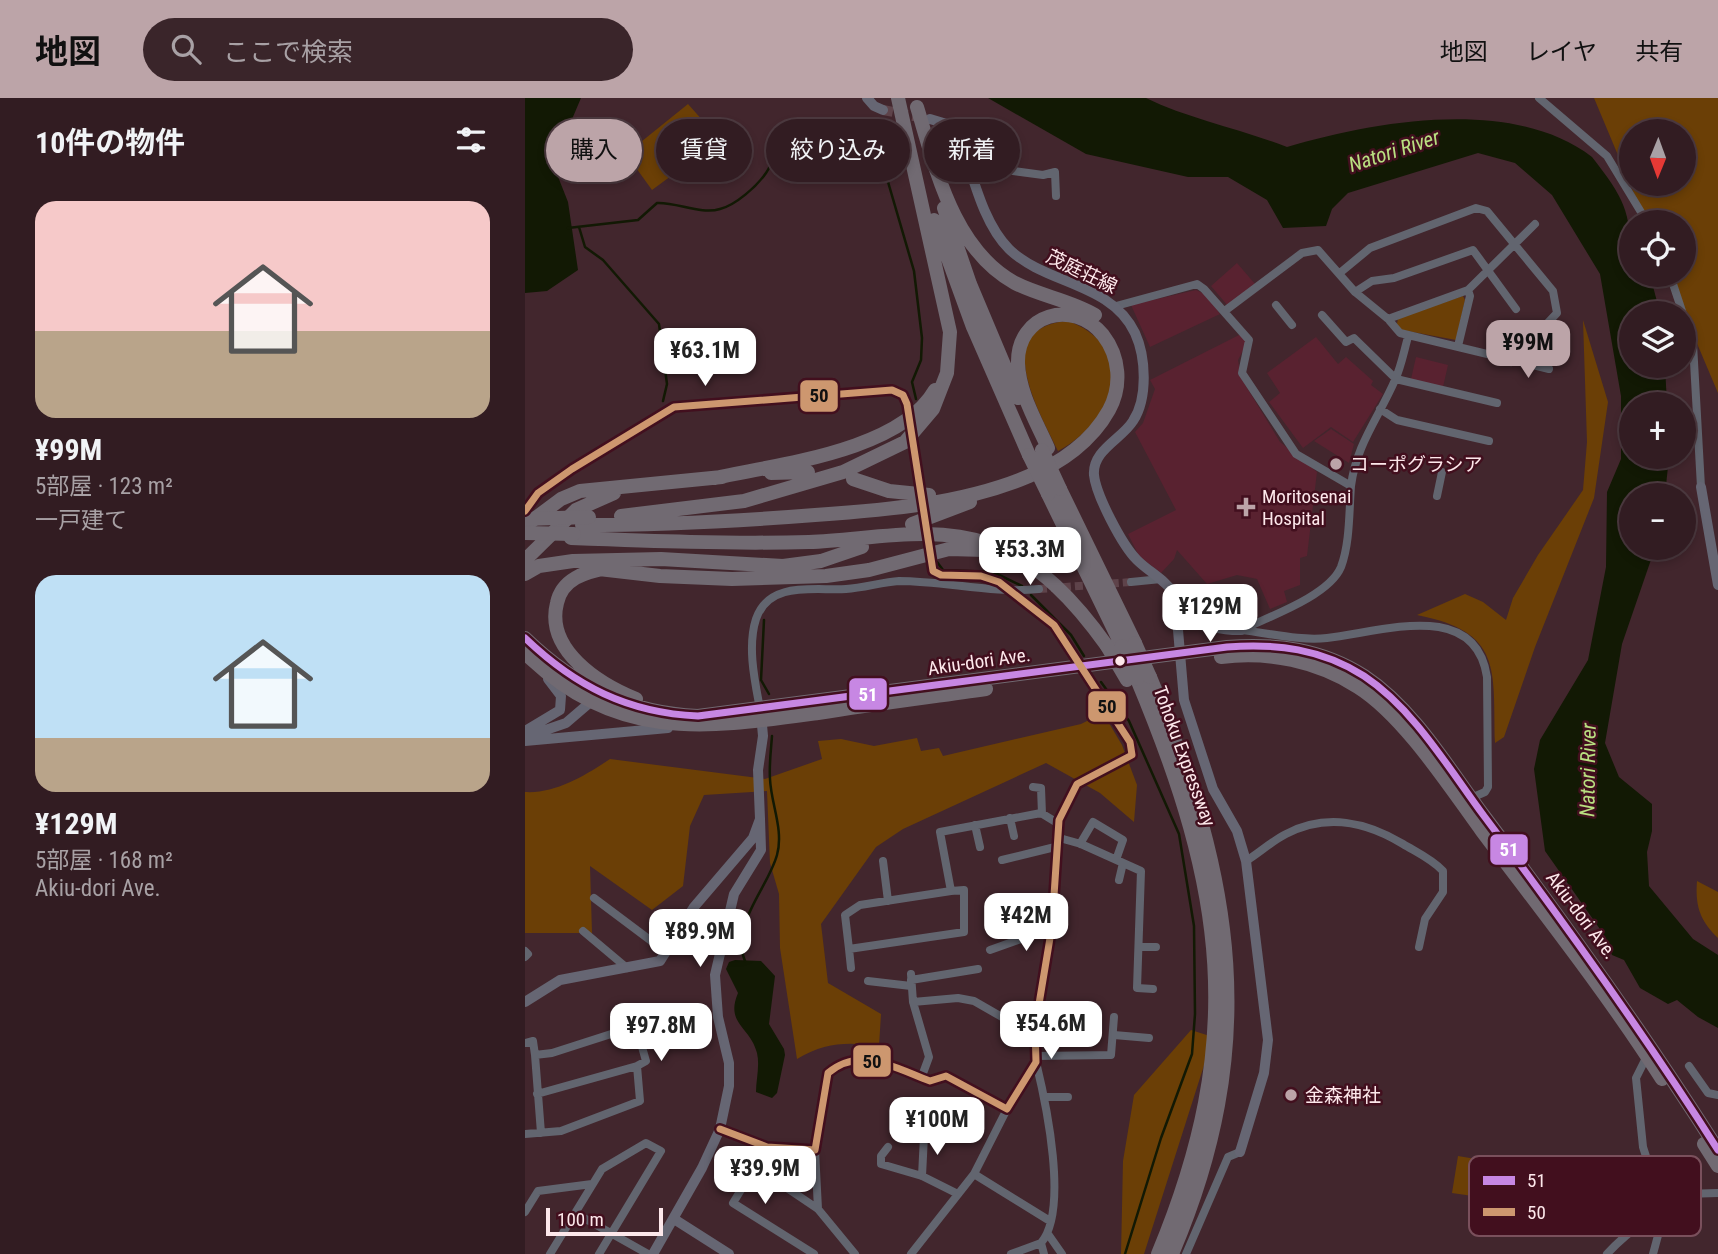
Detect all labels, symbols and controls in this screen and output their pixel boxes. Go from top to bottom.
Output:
search box [143,18,633,81]
icon: search [167,30,205,68]
text: 地図 [35,32,101,71]
text: ここで検索 [223,37,353,67]
text: 地図 [1440,38,1488,66]
text: レイヤ [1526,38,1597,66]
text: 共有 [1635,38,1683,66]
chip: 購入 [546,119,642,182]
chip: 賃貸 [656,119,752,182]
chip: 絞り込み [766,119,910,182]
chip: 新着 [924,119,1020,182]
north arrow [1619,119,1696,196]
map controls [1619,119,1696,560]
icon: filters [452,121,490,159]
text: 10件の物件 [35,125,185,160]
water label: Natori River [1346,125,1443,177]
button: locate [1619,210,1696,287]
street label: 茂庭荘線 [1043,244,1121,298]
icon: home [200,246,326,372]
button: layers [1619,301,1696,378]
pin: ¥99M [1487,320,1569,380]
pin: ¥63.1M [648,328,762,388]
text: ¥99M [1502,329,1554,356]
text: ¥63.1M [670,337,740,364]
line badge: 50 [799,379,839,413]
text: 50 [809,384,829,407]
button: + [1619,392,1696,469]
text: ¥99M [35,432,102,467]
place label: コーポグラシア [1350,453,1483,476]
marker: コーポグラシア [1328,456,1344,472]
text: 5部屋 · 123 m² [35,473,173,500]
button: − [1619,483,1696,560]
place label: Moritosenai Hospital [1262,485,1351,530]
marker: Moritosenai Hospital [1236,497,1256,517]
text: 一戸建て [35,507,127,534]
pin: ¥53.3M [973,528,1087,587]
text: ¥53.3M [995,536,1065,563]
pin: ¥129M [1161,584,1259,644]
text: ¥129M [1178,593,1242,620]
icon: home [200,621,326,747]
street label: Akiu-dori Ave. [926,643,1032,680]
unlabelled marker [1113,654,1127,668]
line badge: 51 [848,677,888,711]
text: 51 [858,683,878,706]
street label: Tohoku Expressway [1148,683,1221,830]
line badge: 50 [1087,690,1127,723]
text: 50 [1097,695,1117,718]
water label: Natori River [1575,722,1601,817]
text: ¥129M [35,806,118,841]
line badge: 51 [1489,833,1529,866]
text: 51 [1499,838,1519,861]
text: 5部屋 · 168 m² [35,847,173,874]
street label: Akiu-dori Ave. [1541,867,1622,964]
text: Akiu-dori Ave. [35,875,161,902]
pin: ¥42M [985,894,1067,953]
text: ¥42M [1000,902,1052,929]
pin: ¥89.9M [643,910,757,969]
text: ¥89.9M [665,918,735,945]
pin: ¥54.6M [994,1002,1108,1061]
pin: ¥97.8M [604,1004,718,1063]
text: ¥54.6M [1016,1010,1086,1037]
text: ¥97.8M [626,1012,696,1039]
line badge: 50 [852,1044,892,1078]
text: 50 [862,1050,882,1073]
place label: 金森神社 [1305,1084,1381,1107]
marker: 金森神社 [1283,1087,1299,1103]
pin: ¥100M [888,1098,986,1157]
text: ¥100M [905,1106,969,1133]
pin: ¥39.9M [708,1146,822,1206]
text: ¥39.9M [730,1155,800,1182]
legend [1469,1156,1701,1236]
text: 51 [1527,1169,1546,1192]
text: 50 [1527,1201,1546,1224]
scale bar [546,1205,663,1237]
text: 100 m [557,1208,604,1231]

